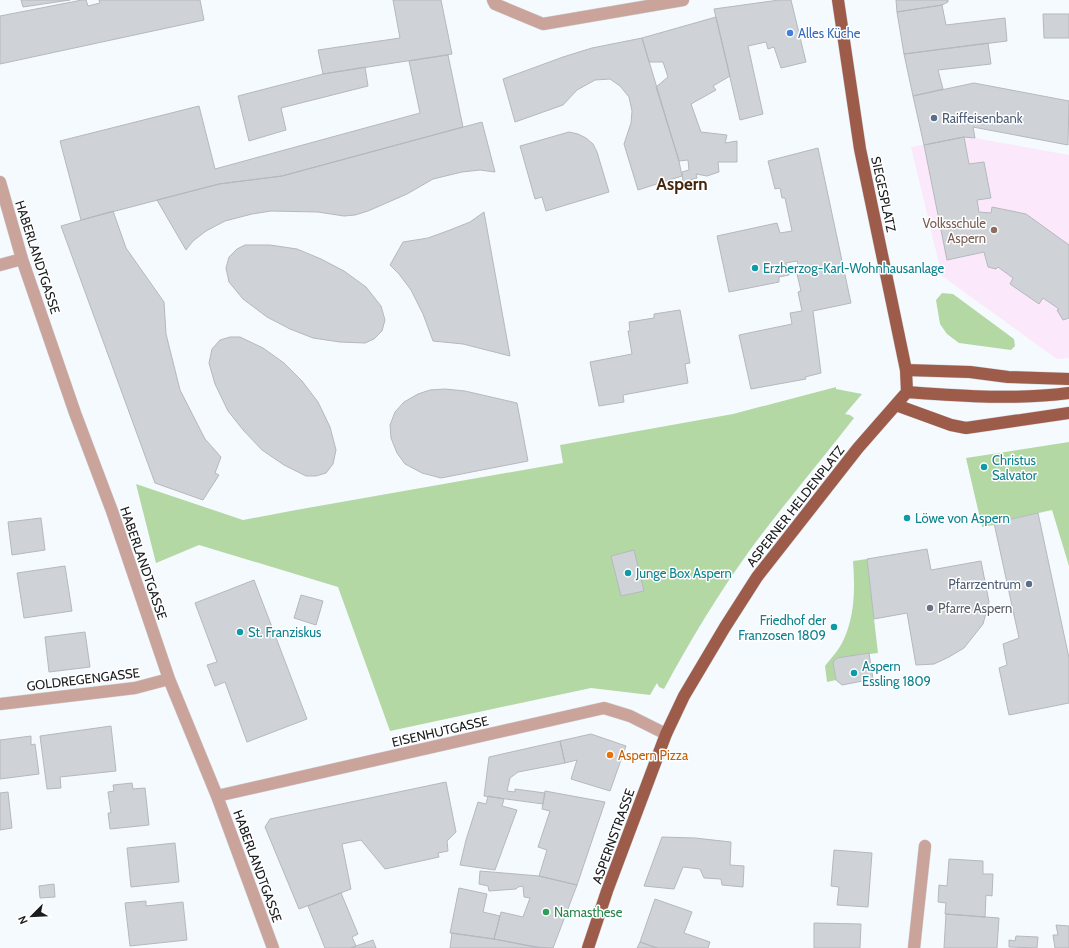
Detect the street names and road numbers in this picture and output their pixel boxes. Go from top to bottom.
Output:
street label: SIEGESPLATZ [868,155,900,234]
street label: HABERLANDTGASSE [12,198,64,316]
street label: ASPERNER HELDENPLATZ [743,442,848,570]
street label: HABERLANDTGASSE [117,504,171,622]
street label: GOLDREGENGASSE [26,664,140,694]
street label: EISENHUTGASSE [390,712,490,750]
street label: ASPERNSTRASSE [588,786,638,886]
street label: HABERLANDTGASSE [230,808,286,924]

